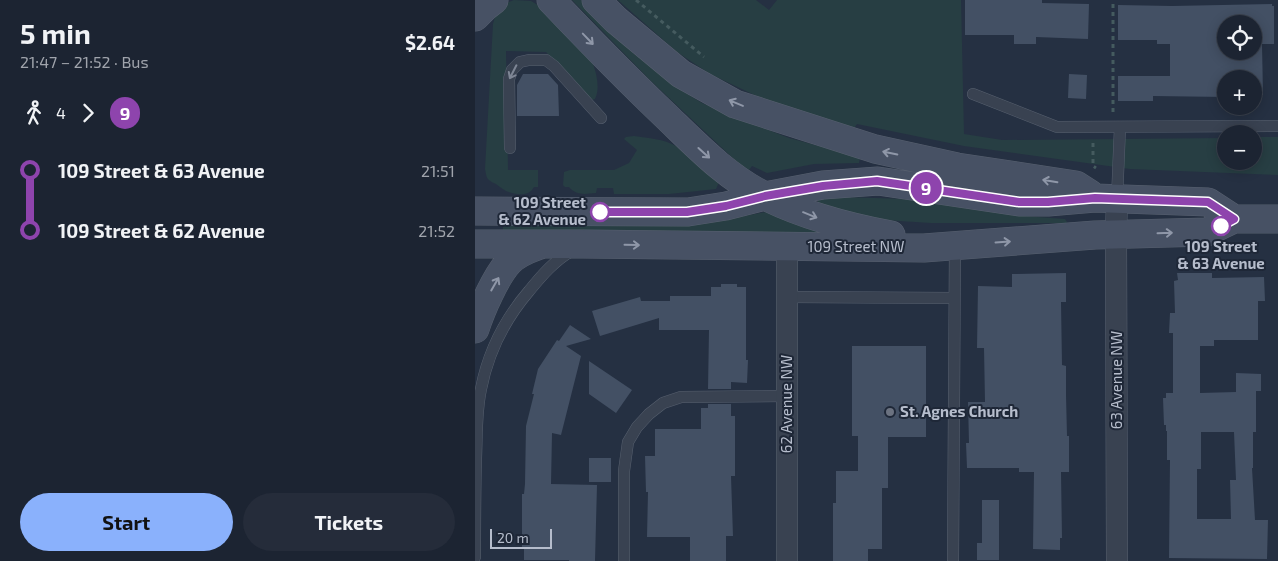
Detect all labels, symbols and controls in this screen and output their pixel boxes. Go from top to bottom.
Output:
map controls [1217,15,1262,170]
button: locate [1217,15,1262,60]
text: 5 min [20,16,91,50]
text: $2.64 [405,31,455,54]
one-way arrow [582,33,594,45]
text: 21:47 – 21:52 · Bus [20,52,149,71]
one-way arrow [508,65,518,80]
button: + [1217,70,1262,115]
one-way arrow [729,98,744,108]
icon: walk [20,99,48,127]
icon: forward [74,99,102,127]
text: 9 [120,102,130,124]
text: 4 [56,103,66,122]
button: − [1217,125,1262,170]
one-way arrow [698,147,711,158]
one-way arrow [883,148,899,157]
text: 109 Street & 63 Avenue [58,159,265,182]
text: 21:51 [421,161,455,180]
line badge: 9 [910,172,942,204]
one-way arrow [1043,176,1059,186]
text: 9 [921,177,931,199]
place label: 109 Street & 62 Avenue [498,193,586,228]
marker: 109 Street & 62 Avenue [590,202,610,222]
one-way arrow [802,210,817,220]
marker: 109 Street & 63 Avenue [1211,216,1231,236]
text: 109 Street & 62 Avenue [58,219,265,242]
text: 21:52 [418,221,455,240]
one-way arrow [1157,228,1173,238]
street label: 109 Street NW [808,237,904,255]
one-way arrow [995,237,1011,247]
place label: 109 Street & 63 Avenue [1177,237,1265,272]
one-way arrow [623,240,639,250]
one-way arrow [490,278,500,292]
street label: 63 Avenue NW [1107,331,1125,429]
street label: 62 Avenue NW [777,355,795,453]
place label: St. Agnes Church [900,402,1018,420]
marker: St. Agnes Church [884,406,896,418]
button: Start [20,493,233,551]
button: Tickets [243,493,455,551]
scale bar [490,526,553,549]
text: 20 m [497,529,529,546]

